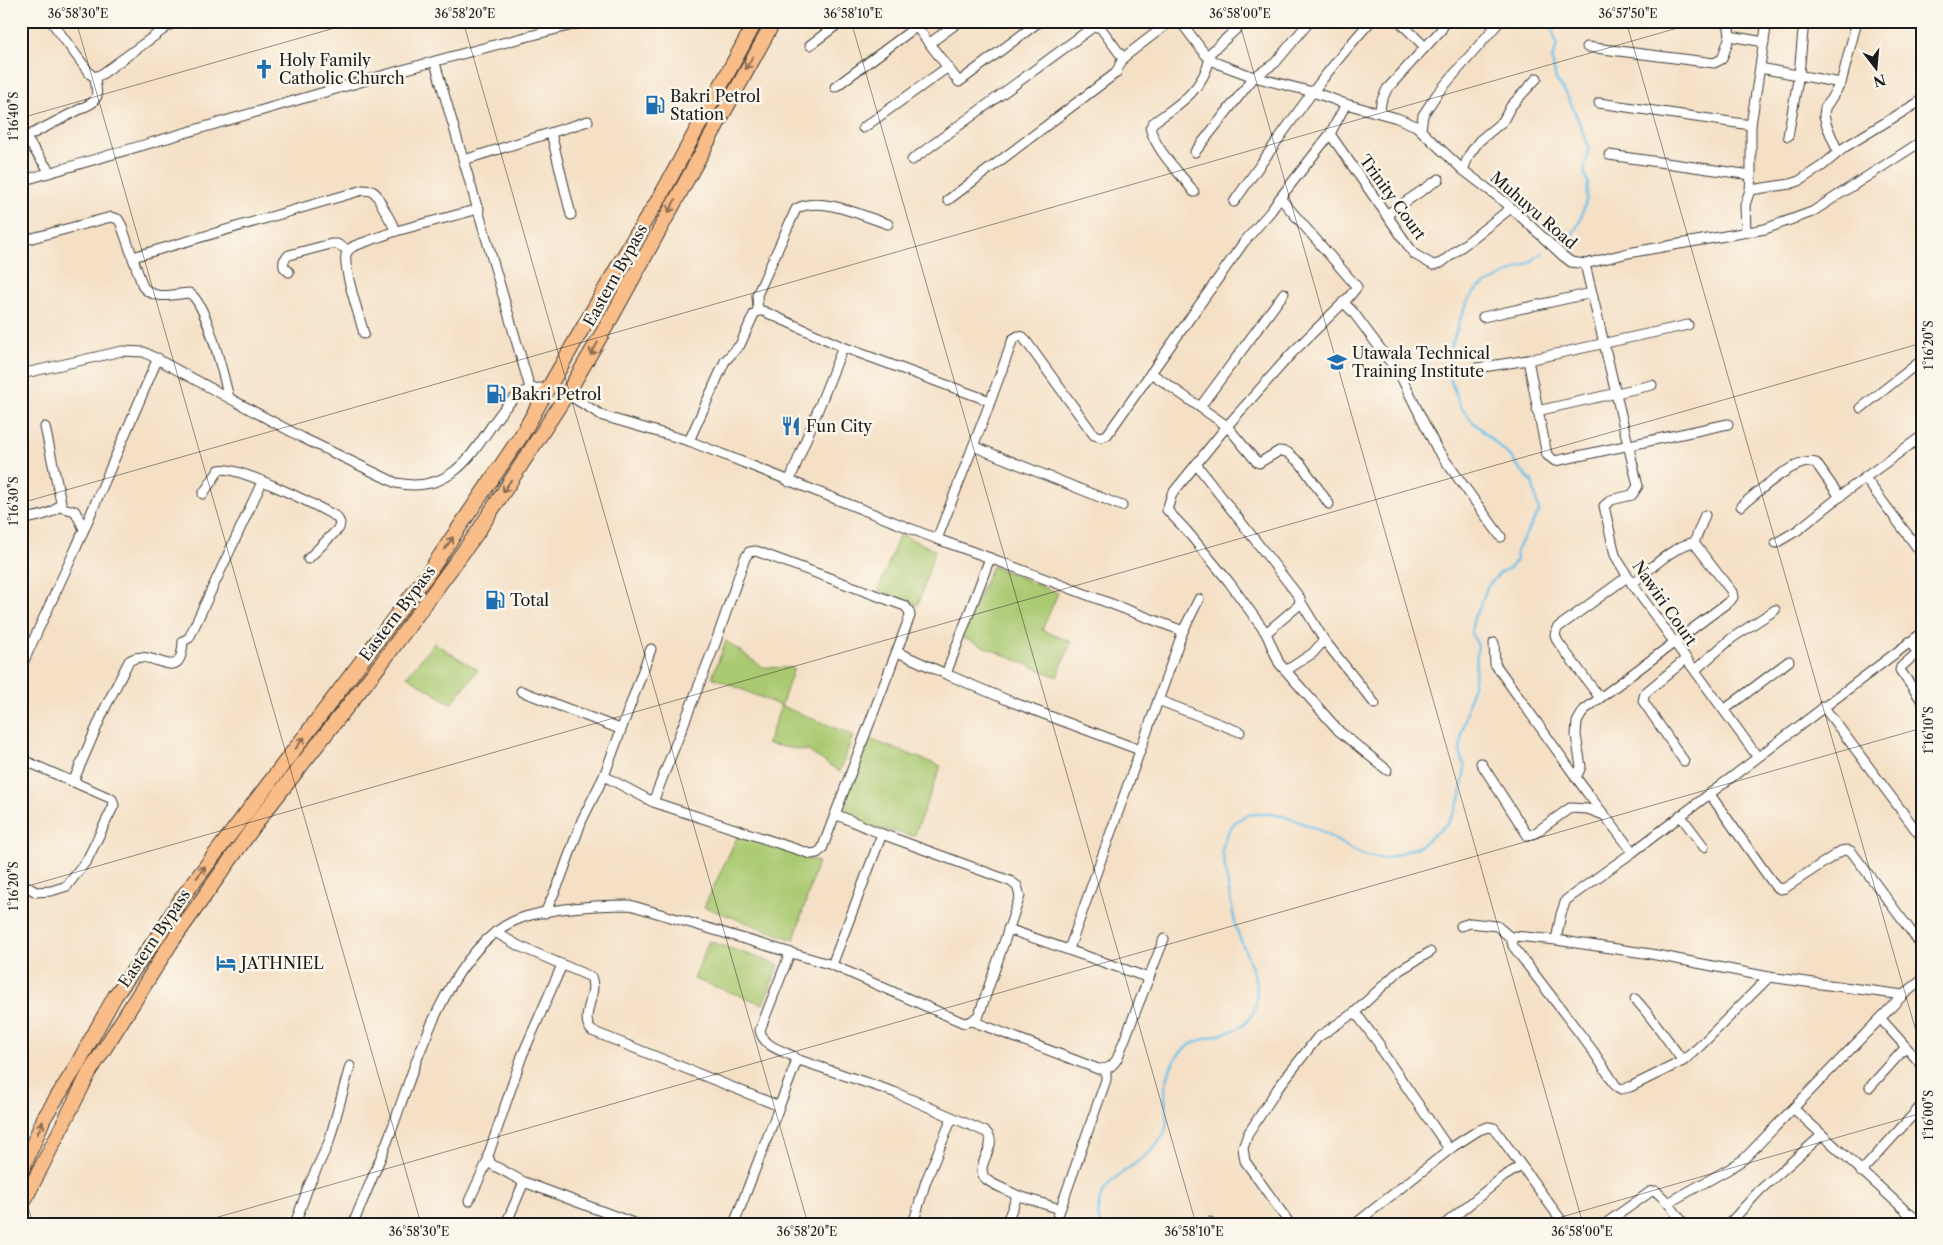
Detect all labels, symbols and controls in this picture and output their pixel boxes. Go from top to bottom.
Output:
text: 36°58'30"E [48,6,108,21]
text: 36°58'20"E [435,6,495,21]
text: 36°58'10"E [824,6,882,21]
text: 36°58'00"E [1209,6,1271,21]
text: 36°57'50"E [1598,6,1658,21]
north arrow [1850,42,1900,92]
place label: Holy Family Catholic Church [279,50,405,88]
one-way arrow [744,56,754,70]
church icon: Holy Family Catholic Church [253,58,275,80]
text: N [1871,70,1888,91]
place label: Bakri Petrol Station [670,86,761,124]
text: 1°16'40"S [6,92,21,140]
fuel station icon: Bakri Petrol Station [644,94,666,116]
street label: Trinity Court [1355,151,1431,244]
street label: Muhuyu Road [1487,167,1582,253]
one-way arrow [667,199,677,214]
street label: Eastern Bypass [579,220,651,330]
text: 1°16'20"S [1921,320,1936,370]
one-way arrow [588,341,598,355]
place label: Utawala Technical Training Institute [1352,343,1490,381]
school or university icon: Utawala Technical Training Institute [1326,351,1348,373]
fuel station icon: Bakri Petrol [485,383,507,405]
place label: Bakri Petrol [511,384,602,404]
restaurant icon: Fun City [780,415,802,437]
place label: Fun City [806,416,873,436]
text: 1°16'30"S [6,476,21,526]
one-way arrow [502,479,512,493]
one-way arrow [444,536,454,550]
street label: Nawiri Court [1628,557,1702,650]
street label: Eastern Bypass [355,561,439,665]
fuel station icon: Total [484,589,506,611]
place label: Total [510,590,549,610]
text: 1°16'10"S [1921,706,1936,754]
one-way arrow [294,737,305,750]
text: 1°16'20"S [6,861,21,911]
one-way arrow [196,865,206,879]
street label: Eastern Bypass [114,885,194,991]
hotel icon: JATHNIEL [215,952,237,974]
place label: JATHNIEL [238,953,324,973]
text: 1°16'00"S [1921,1090,1936,1140]
one-way arrow [36,1121,46,1136]
text: 36°58'30"E [389,1224,449,1239]
text: 36°58'20"E [777,1224,837,1239]
text: 36°58'10"E [1165,1224,1223,1239]
text: 36°58'00"E [1551,1224,1613,1239]

